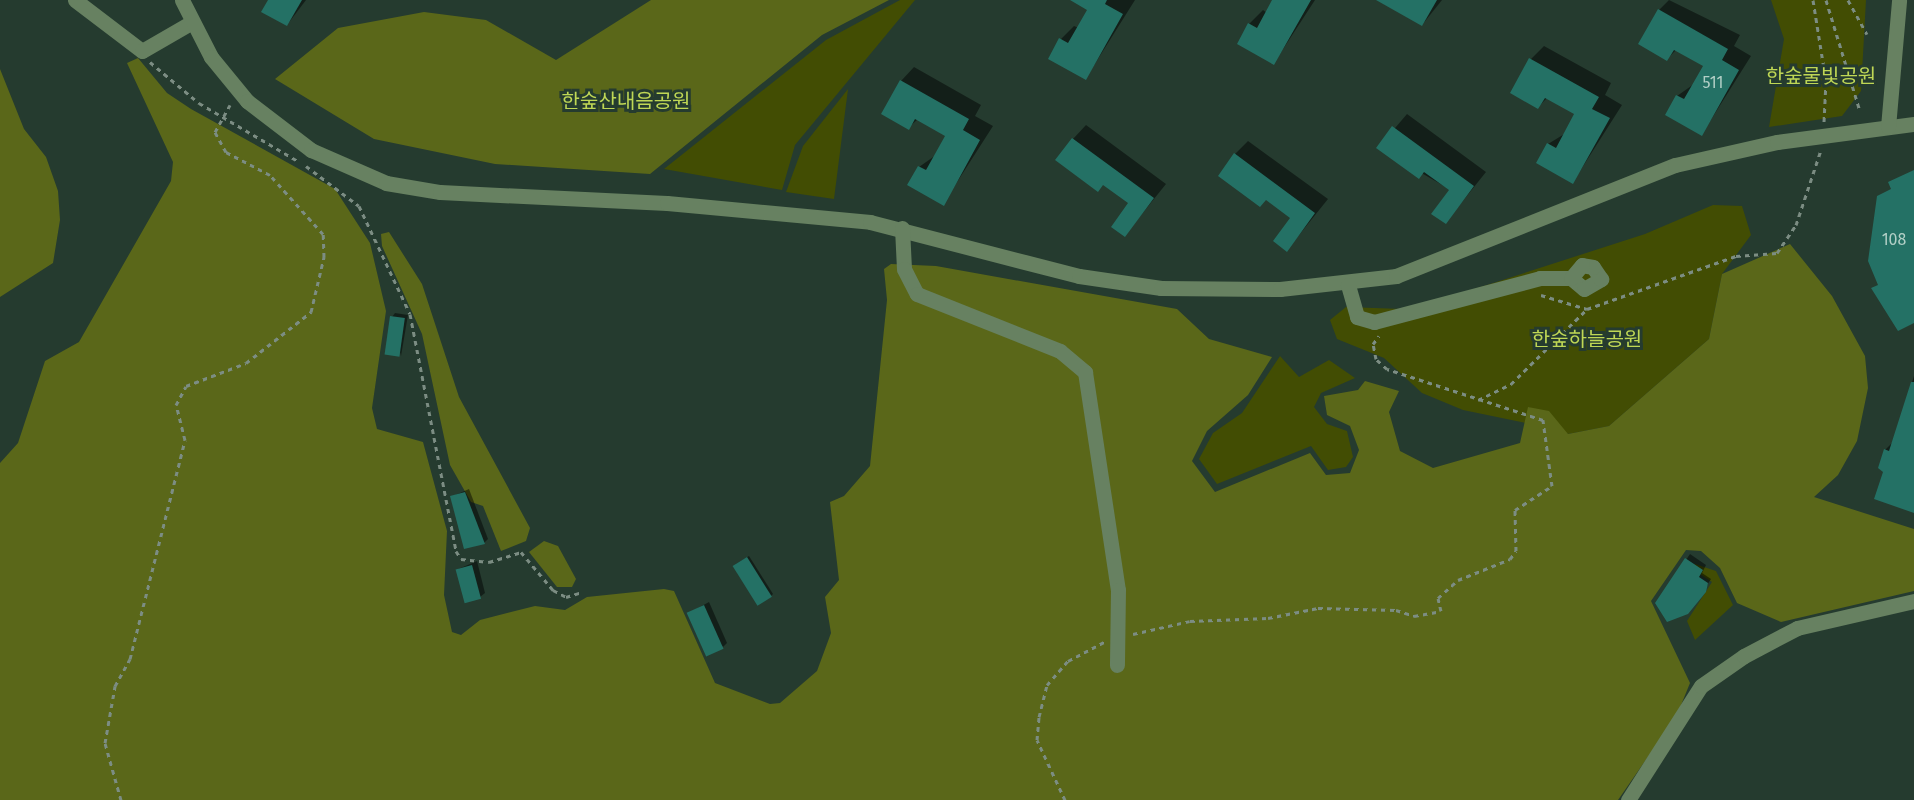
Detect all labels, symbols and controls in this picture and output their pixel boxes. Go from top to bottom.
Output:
park label: 한숲물빛공원 [1766,64,1876,88]
house number: 511 [1703,73,1723,93]
park label: 한숲산내음공원 [562,89,690,113]
house number: 108 [1882,230,1906,250]
park label: 한숲하늘공원 [1532,327,1642,351]

